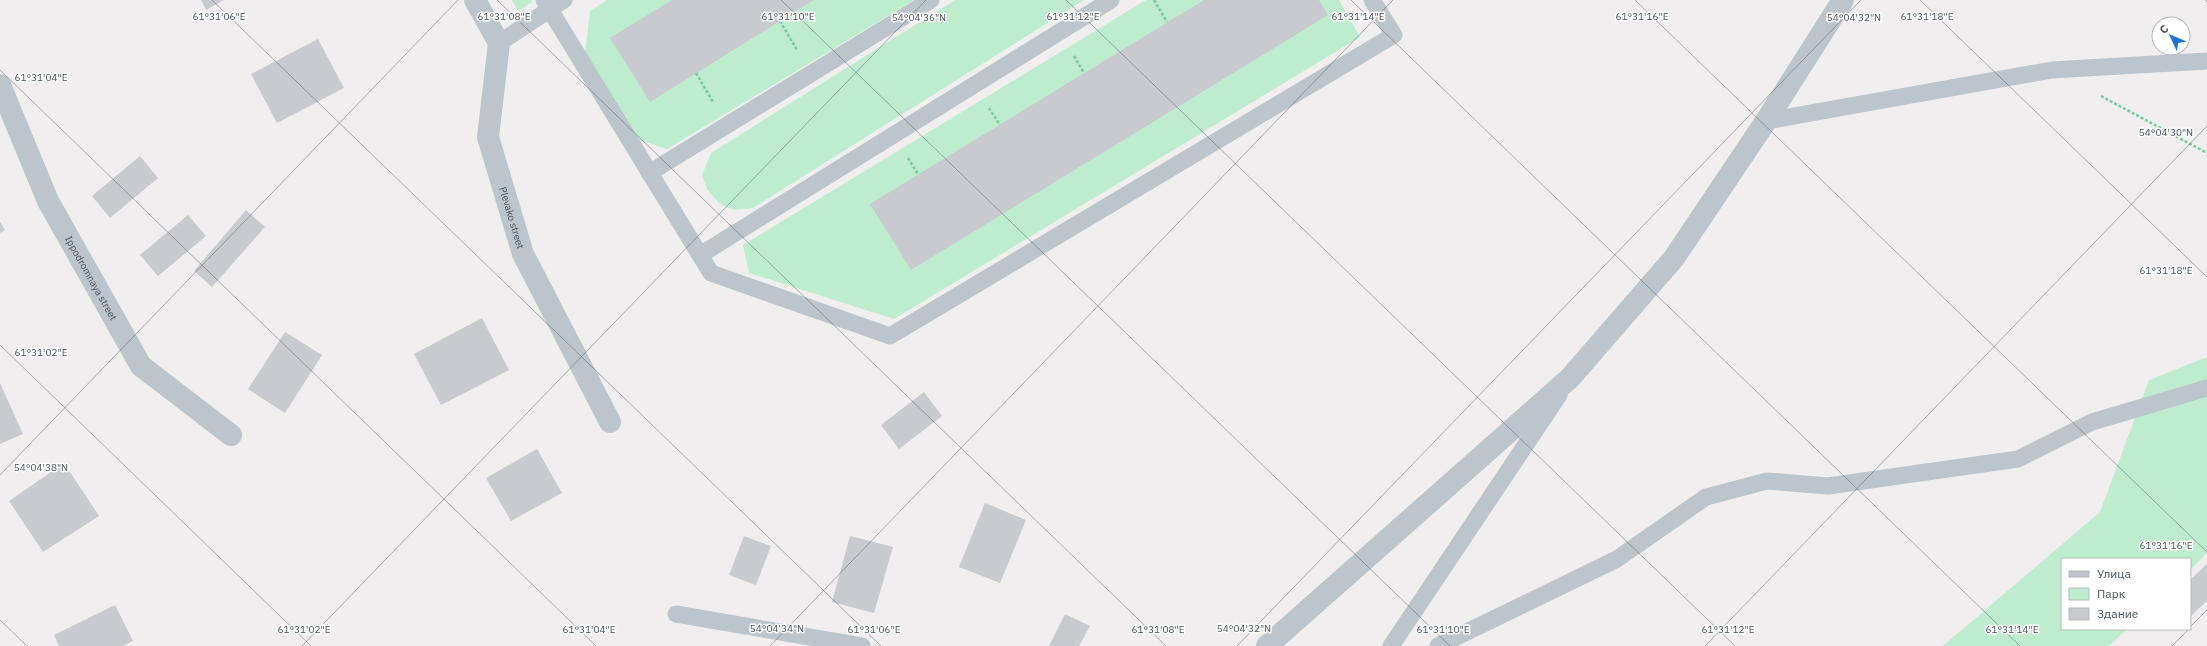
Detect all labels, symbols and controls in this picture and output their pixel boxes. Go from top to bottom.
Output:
text: 61°31'06"E [192,10,246,23]
text: 61°31'08"E [477,10,531,23]
text: 61°31'10"E [761,10,815,23]
text: 61°31'12"E [1046,10,1100,23]
text: 61°31'14"E [1331,10,1385,23]
text: 61°31'16"E [1615,10,1669,23]
text: 61°31'18"E [1900,10,1954,23]
text: 54°04'36"N [892,11,946,24]
text: 54°04'32"N [1827,11,1881,24]
north arrow [2151,16,2191,56]
text: С [2156,22,2171,36]
text: 61°31'04"E [14,71,68,84]
text: 54°04'30"N [2139,126,2193,139]
street label: Plevako street [497,185,528,251]
street label: Ippodromnaya street [62,233,121,323]
text: 61°31'18"E [2139,264,2193,277]
text: 61°31'02"E [14,346,68,359]
text: 54°04'38"N [14,461,68,474]
text: 61°31'16"E [2139,539,2193,552]
legend [2061,558,2191,630]
text: Улица [2097,566,2131,581]
text: Парк [2097,586,2126,601]
text: Здание [2097,606,2139,621]
text: 54°04'34"N [750,622,804,635]
text: 54°04'32"N [1217,622,1271,635]
text: 61°31'02"E [277,623,331,636]
text: 61°31'04"E [562,623,616,636]
text: 61°31'06"E [847,623,901,636]
text: 61°31'08"E [1131,623,1185,636]
text: 61°31'10"E [1416,623,1470,636]
text: 61°31'12"E [1701,623,1755,636]
text: 61°31'14"E [1985,623,2039,636]

